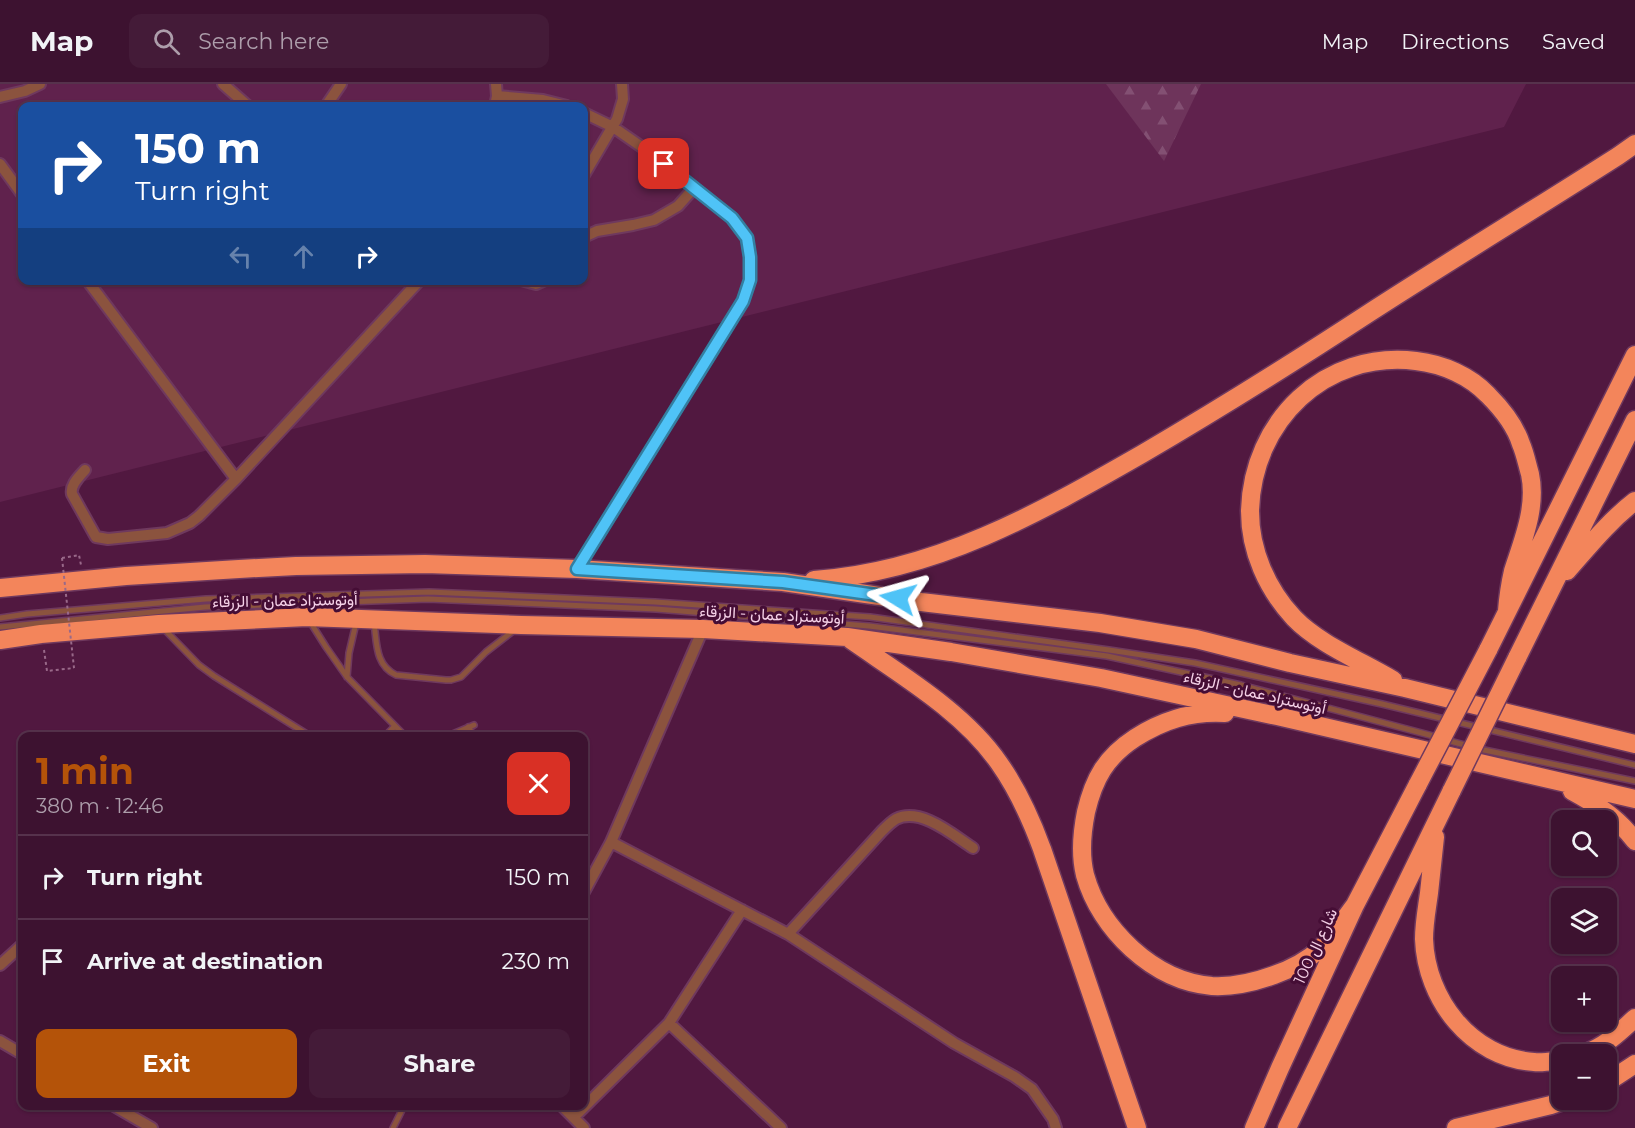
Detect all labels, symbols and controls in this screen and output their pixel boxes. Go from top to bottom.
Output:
search box [129,14,549,68]
text: Map [30,24,93,58]
icon: search [150,25,183,58]
text: Search here [198,28,329,55]
text: Map [1322,29,1368,54]
text: Directions [1401,29,1509,54]
text: Saved [1542,29,1605,54]
text: 150 m [135,122,261,174]
icon: right [36,126,114,204]
pin [638,138,689,189]
icon: arrive [647,147,680,180]
text: Turn right [135,174,270,207]
icon: left [224,240,257,273]
icon: ahead [287,240,320,273]
icon: right [350,240,383,273]
position arrow [866,566,930,630]
street label: أوتوستراد عمان - الزرقاء [212,590,358,612]
street label: أوتوستراد عمان - الزرقاء [699,601,845,629]
street label: أوتوستراد عمان - الزرقاء [1182,667,1328,719]
text: 1 min [36,749,134,793]
button: close [507,752,570,815]
text: 380 m · 12:46 [36,794,163,818]
map controls [1551,810,1617,1110]
button: search [1551,810,1617,876]
icon: right [36,861,69,894]
text: Turn right [87,864,202,891]
text: 150 m [506,864,570,891]
button: layers [1551,888,1617,954]
street label: شارع ال 100 [1290,905,1343,988]
icon: arrive [36,945,69,978]
text: Arrive at destination [87,948,323,975]
text: 230 m [501,948,570,975]
button: + [1551,966,1617,1032]
button: Exit [36,1029,297,1098]
button: Share [309,1029,570,1098]
button: − [1551,1044,1617,1110]

